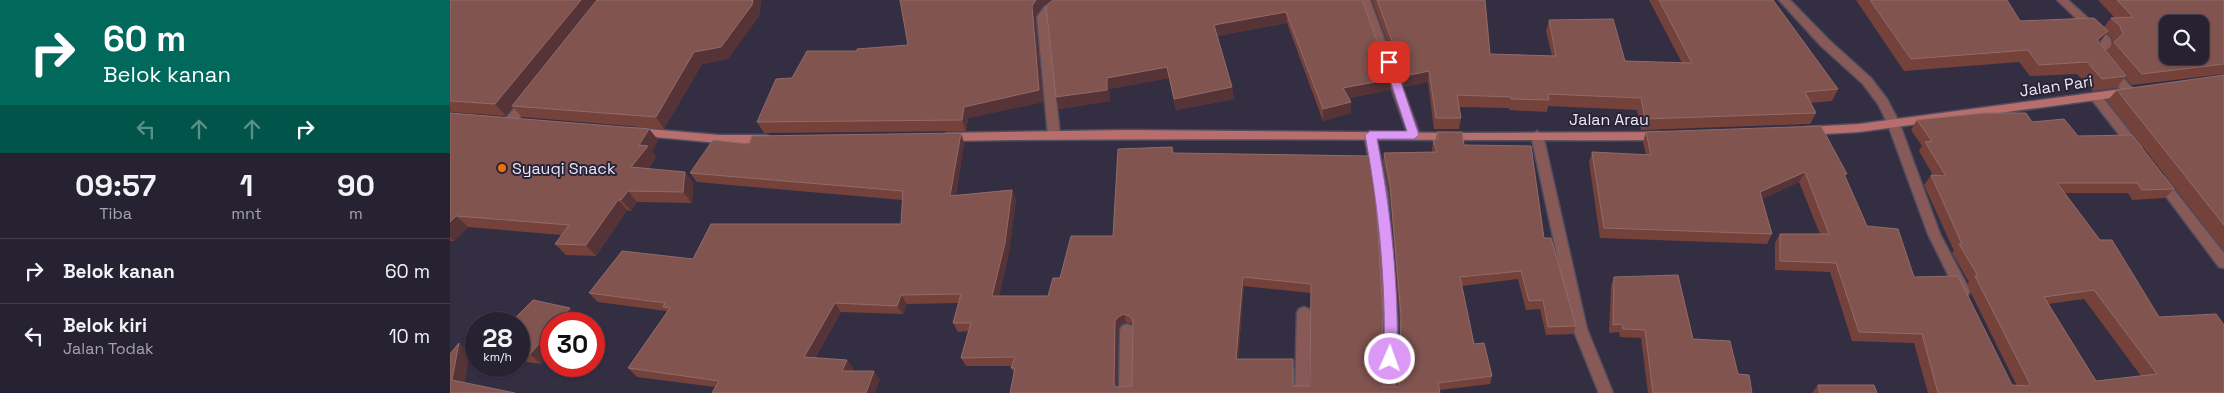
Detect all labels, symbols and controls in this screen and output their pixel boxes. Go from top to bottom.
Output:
map controls [2159,15,2209,65]
button: search [2159,15,2209,65]
text: 60 m [103,17,186,61]
icon: right [20,20,85,85]
pin [1368,41,1410,83]
icon: arrive [1375,48,1403,76]
text: Belok kanan [103,60,231,88]
street label: Jalan Pari [2018,70,2094,102]
street label: Jalan Arau [1569,109,1649,130]
icon: left [132,115,160,143]
icon: ahead [185,115,213,143]
icon: ahead [238,115,266,143]
icon: right [291,115,319,143]
place label: Syauqi Snack [512,158,616,179]
marker: Syauqi Snack [496,162,508,174]
text: 09:57 [75,166,156,205]
text: 1 [240,166,253,205]
text: 90 [337,166,375,205]
text: Tiba [99,203,132,224]
text: mnt [231,203,262,224]
text: m [349,203,363,224]
icon: right [20,257,48,285]
text: Belok kanan [63,259,175,284]
text: 60 m [385,259,430,284]
speed limit sign: 30 [540,312,605,377]
text: Belok kiri [63,313,147,338]
icon: left [20,322,48,350]
text: 28 [483,322,512,354]
text: 10 m [389,324,430,349]
position arrow [1363,332,1415,384]
text: Jalan Todak [63,338,154,359]
text: km/h [483,349,512,365]

